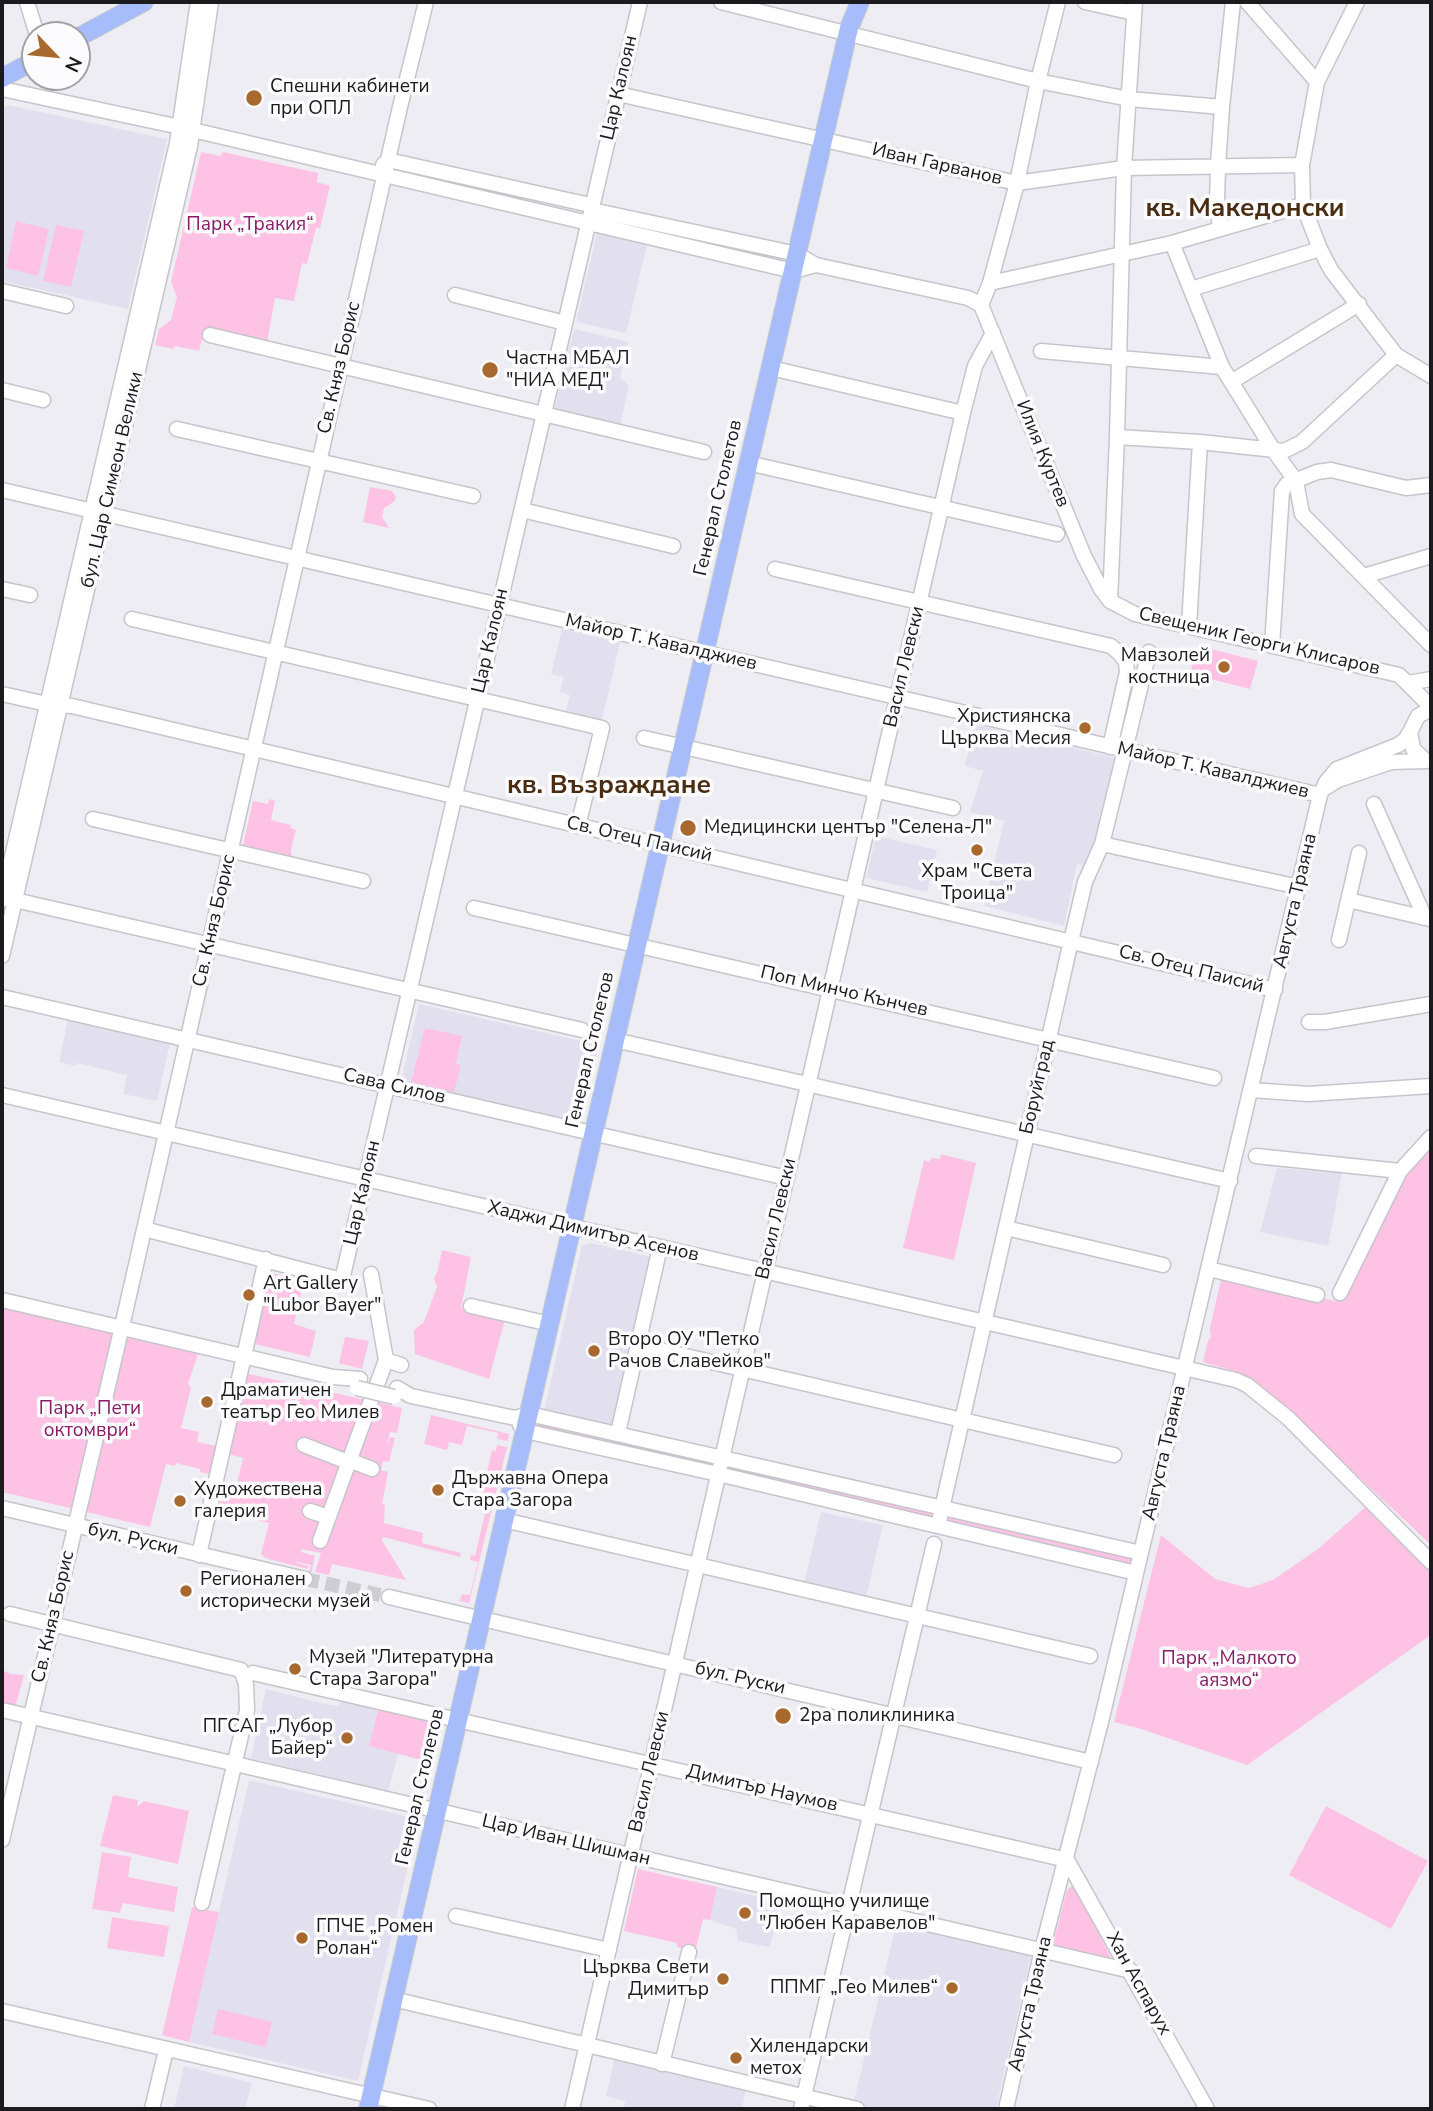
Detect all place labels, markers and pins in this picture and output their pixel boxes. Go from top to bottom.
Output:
place label: Спешни кабинети при ОПЛ [270,76,430,120]
marker: Спешни кабинети при ОПЛ [244,88,264,108]
place label: Частна МБАЛ "НИА МЕД" [506,348,629,392]
marker: Частна МБАЛ "НИА МЕД" [480,360,500,380]
place label: Мавзолей костница [1121,645,1210,689]
marker: Мавзолей костница [1216,659,1232,675]
place label: Християнска Църква Месия [941,706,1071,750]
marker: Християнска Църква Месия [1077,720,1093,736]
place label: Медицински център "Селена-Л" [704,817,992,839]
marker: Медицински център "Селена-Л" [678,818,698,838]
marker: Храм "Света Троица" [969,842,985,858]
place label: Храм "Света Троица" [922,861,1032,905]
place label: Art Gallery "Lubor Bayer" [263,1273,381,1317]
marker: Art Gallery "Lubor Bayer" [241,1287,257,1303]
place label: Второ ОУ "Петко Рачов Славейков" [608,1329,771,1373]
marker: Второ ОУ "Петко Рачов Славейков" [586,1343,602,1359]
place label: Драматичен театър Гео Милев [221,1380,379,1424]
marker: Драматичен театър Гео Милев [199,1394,215,1410]
place label: Държавна Опера Стара Загора [452,1468,609,1512]
place label: Художествена галерия [194,1479,322,1523]
marker: Държавна Опера Стара Загора [430,1482,446,1498]
marker: Художествена галерия [172,1493,188,1509]
place label: Регионален исторически музей [200,1569,371,1613]
marker: Регионален исторически музей [178,1583,194,1599]
place label: Музей "Литературна Стара Загора" [309,1647,494,1691]
marker: Музей "Литературна Стара Загора" [287,1661,303,1677]
place label: 2ра поликлиника [799,1705,955,1727]
marker: 2ра поликлиника [773,1706,793,1726]
place label: ПГСАГ „Лубор Байер“ [203,1716,333,1760]
marker: ПГСАГ „Лубор Байер“ [339,1730,355,1746]
place label: Помощно училище "Любен Каравелов" [759,1891,935,1935]
marker: Помощно училище "Любен Каравелов" [737,1905,753,1921]
place label: ГПЧЕ „Ромен Ролан“ [316,1916,433,1960]
marker: ГПЧЕ „Ромен Ролан“ [294,1930,310,1946]
place label: Църква Свети Димитър [583,1957,709,2001]
marker: Църква Свети Димитър [715,1971,731,1987]
place label: ППМГ „Гео Милев“ [770,1977,938,1999]
marker: ППМГ „Гео Милев“ [944,1980,960,1996]
place label: Хилендарски метох [750,2036,869,2080]
marker: Хилендарски метох [728,2050,744,2066]

